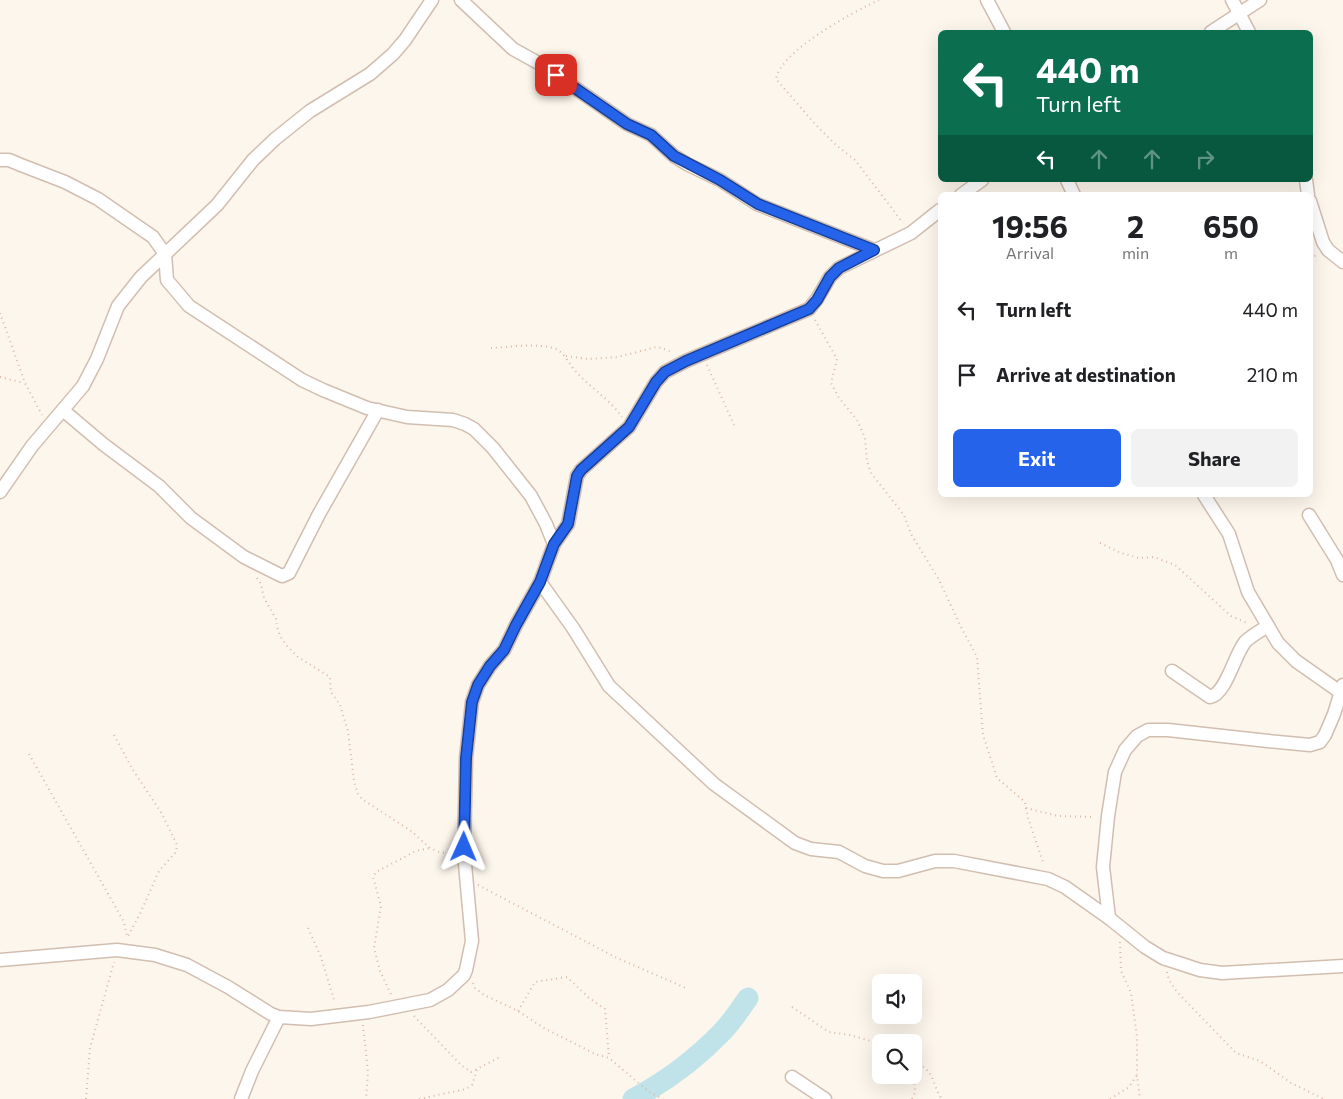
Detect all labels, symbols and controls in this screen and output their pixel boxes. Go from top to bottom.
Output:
text: 440 m [1036,47,1139,90]
icon: left [953,50,1018,115]
pin [535,54,577,96]
icon: arrive [542,61,570,89]
text: Turn left [1036,90,1121,117]
icon: left [1032,145,1060,173]
icon: ahead [1085,145,1113,173]
icon: ahead [1138,145,1166,173]
icon: right [1191,145,1219,173]
text: 19:56 [992,207,1068,244]
text: 2 [1127,207,1144,244]
text: 650 [1203,207,1259,244]
text: Arrival [1006,243,1054,262]
text: min [1122,243,1149,262]
text: m [1224,243,1238,262]
icon: left [953,296,981,324]
text: Turn left [996,298,1071,321]
text: 440 m [1243,298,1298,321]
icon: arrive [953,361,981,389]
text: Arrive at destination [996,363,1176,386]
text: 210 m [1247,363,1298,386]
button: Exit [953,429,1121,487]
button: Share [1131,429,1298,487]
position arrow [437,820,489,872]
map controls [872,974,922,1084]
button: sound [872,974,922,1024]
button: search [872,1034,922,1084]

